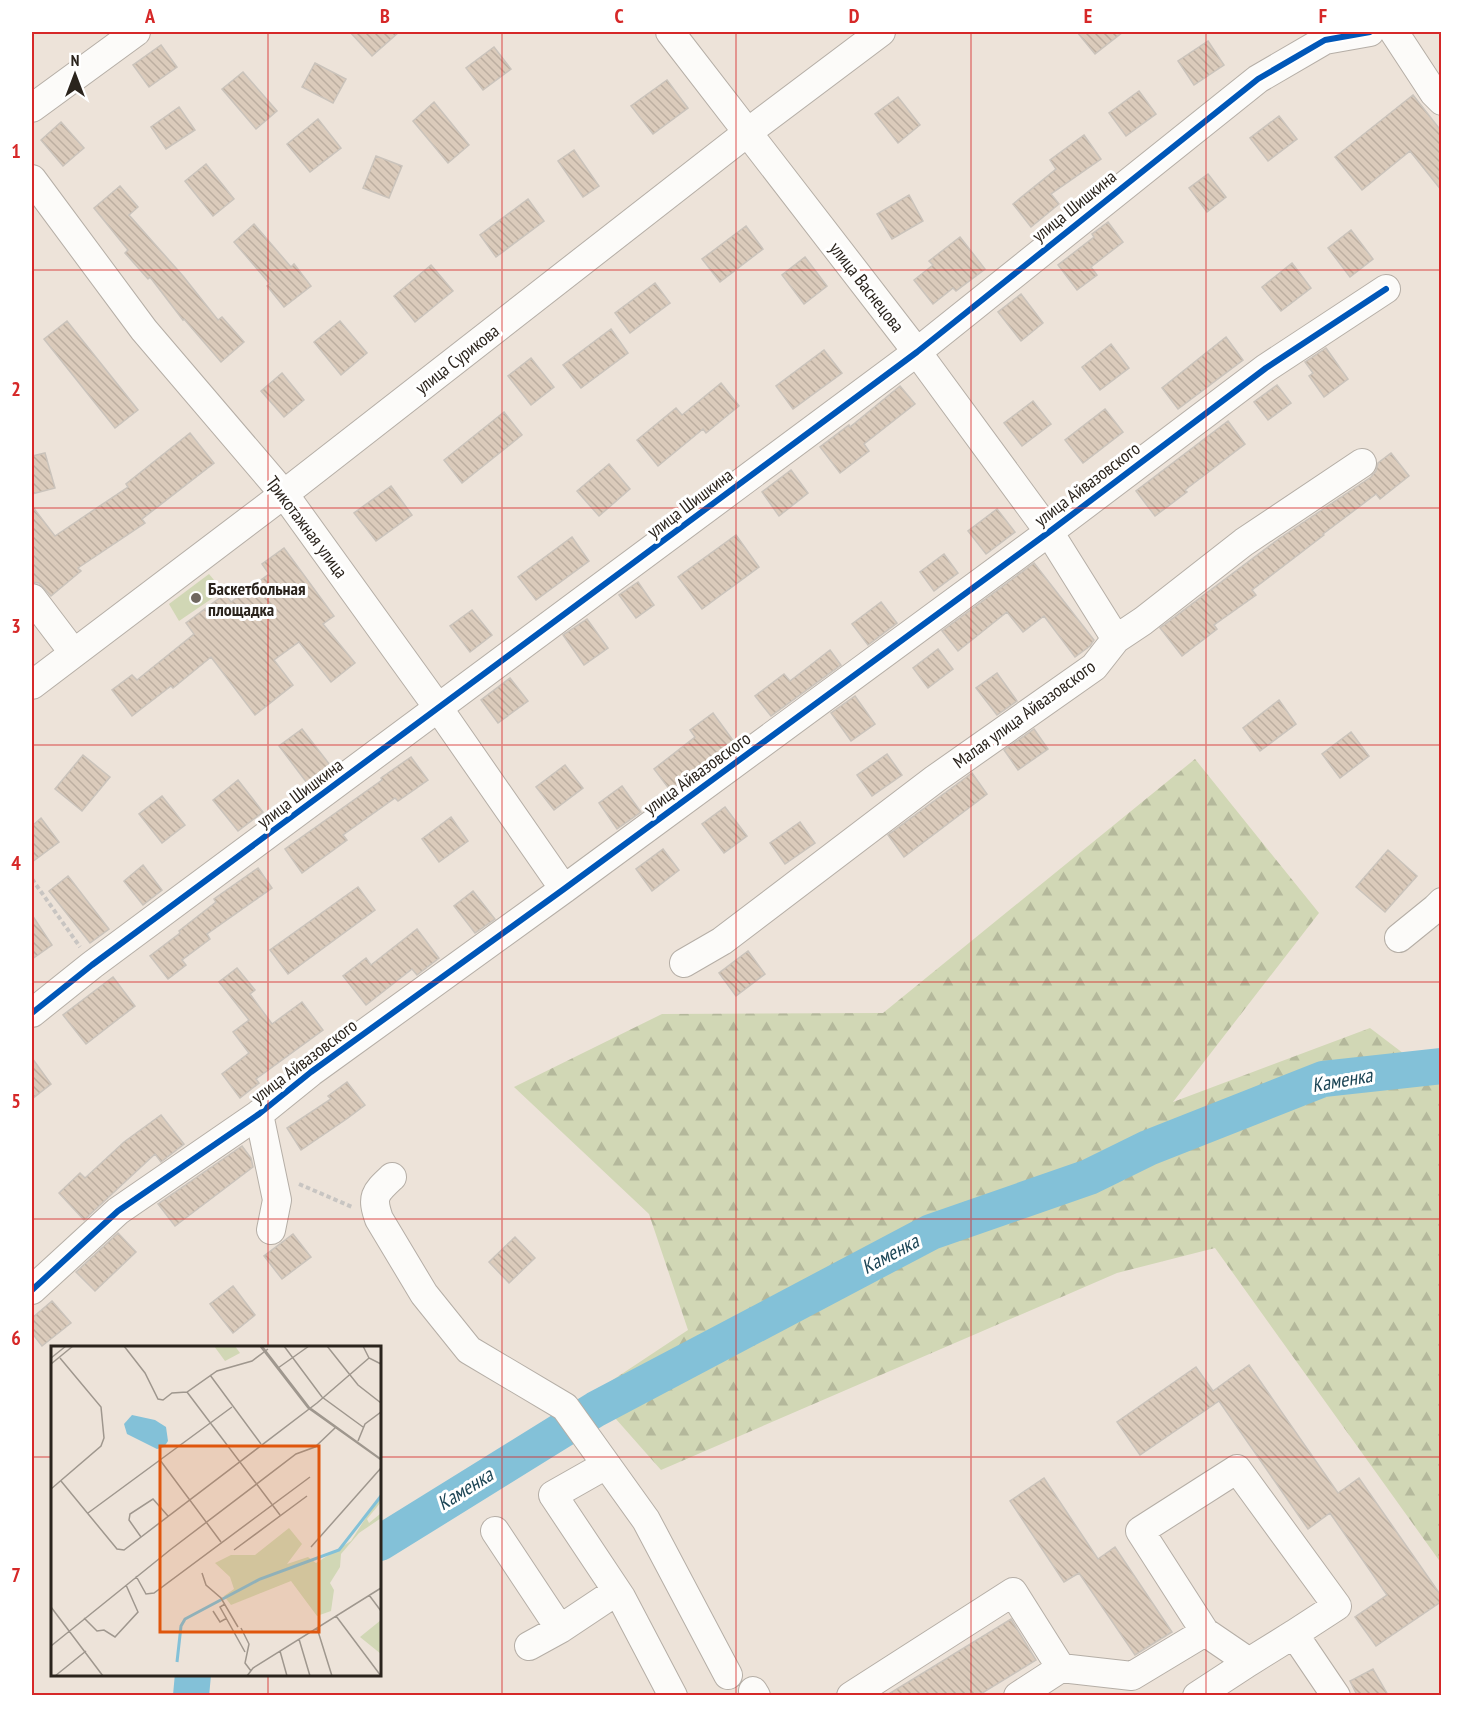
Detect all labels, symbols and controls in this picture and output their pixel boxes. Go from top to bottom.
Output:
text: A [144,3,156,29]
text: B [380,3,390,29]
text: C [614,3,624,29]
text: D [849,3,860,29]
text: E [1084,3,1092,29]
text: F [1319,3,1327,29]
north arrow [45,45,105,105]
text: N [71,50,79,70]
text: 1 [11,138,21,164]
street label: улица Шишкина [1027,165,1121,247]
street label: улица Васнецова [825,237,909,337]
street label: улица Сурикова [410,319,504,399]
text: 2 [11,376,21,402]
street label: улица Айвазовского [1030,437,1145,531]
street label: улица Шишкина [642,463,738,543]
street label: Трикотажная улица [261,471,353,583]
place label: Баскетбольная площадка [208,577,306,621]
marker: Баскетбольная площадка [189,591,203,605]
text: 3 [11,613,21,639]
street label: Малая улица Айвазовского [948,655,1100,773]
street label: улица Айвазовского [639,726,755,819]
street label: улица Шишкина [252,753,348,833]
text: 4 [11,850,21,876]
street label: улица Айвазовского [247,1014,362,1108]
water label: Каменка [1310,1062,1375,1098]
text: 5 [11,1088,21,1114]
water label: Каменка [857,1228,924,1280]
text: 6 [11,1325,21,1351]
inset map [51,1346,381,1676]
water label: Каменка [432,1461,499,1516]
text: 7 [11,1562,21,1588]

